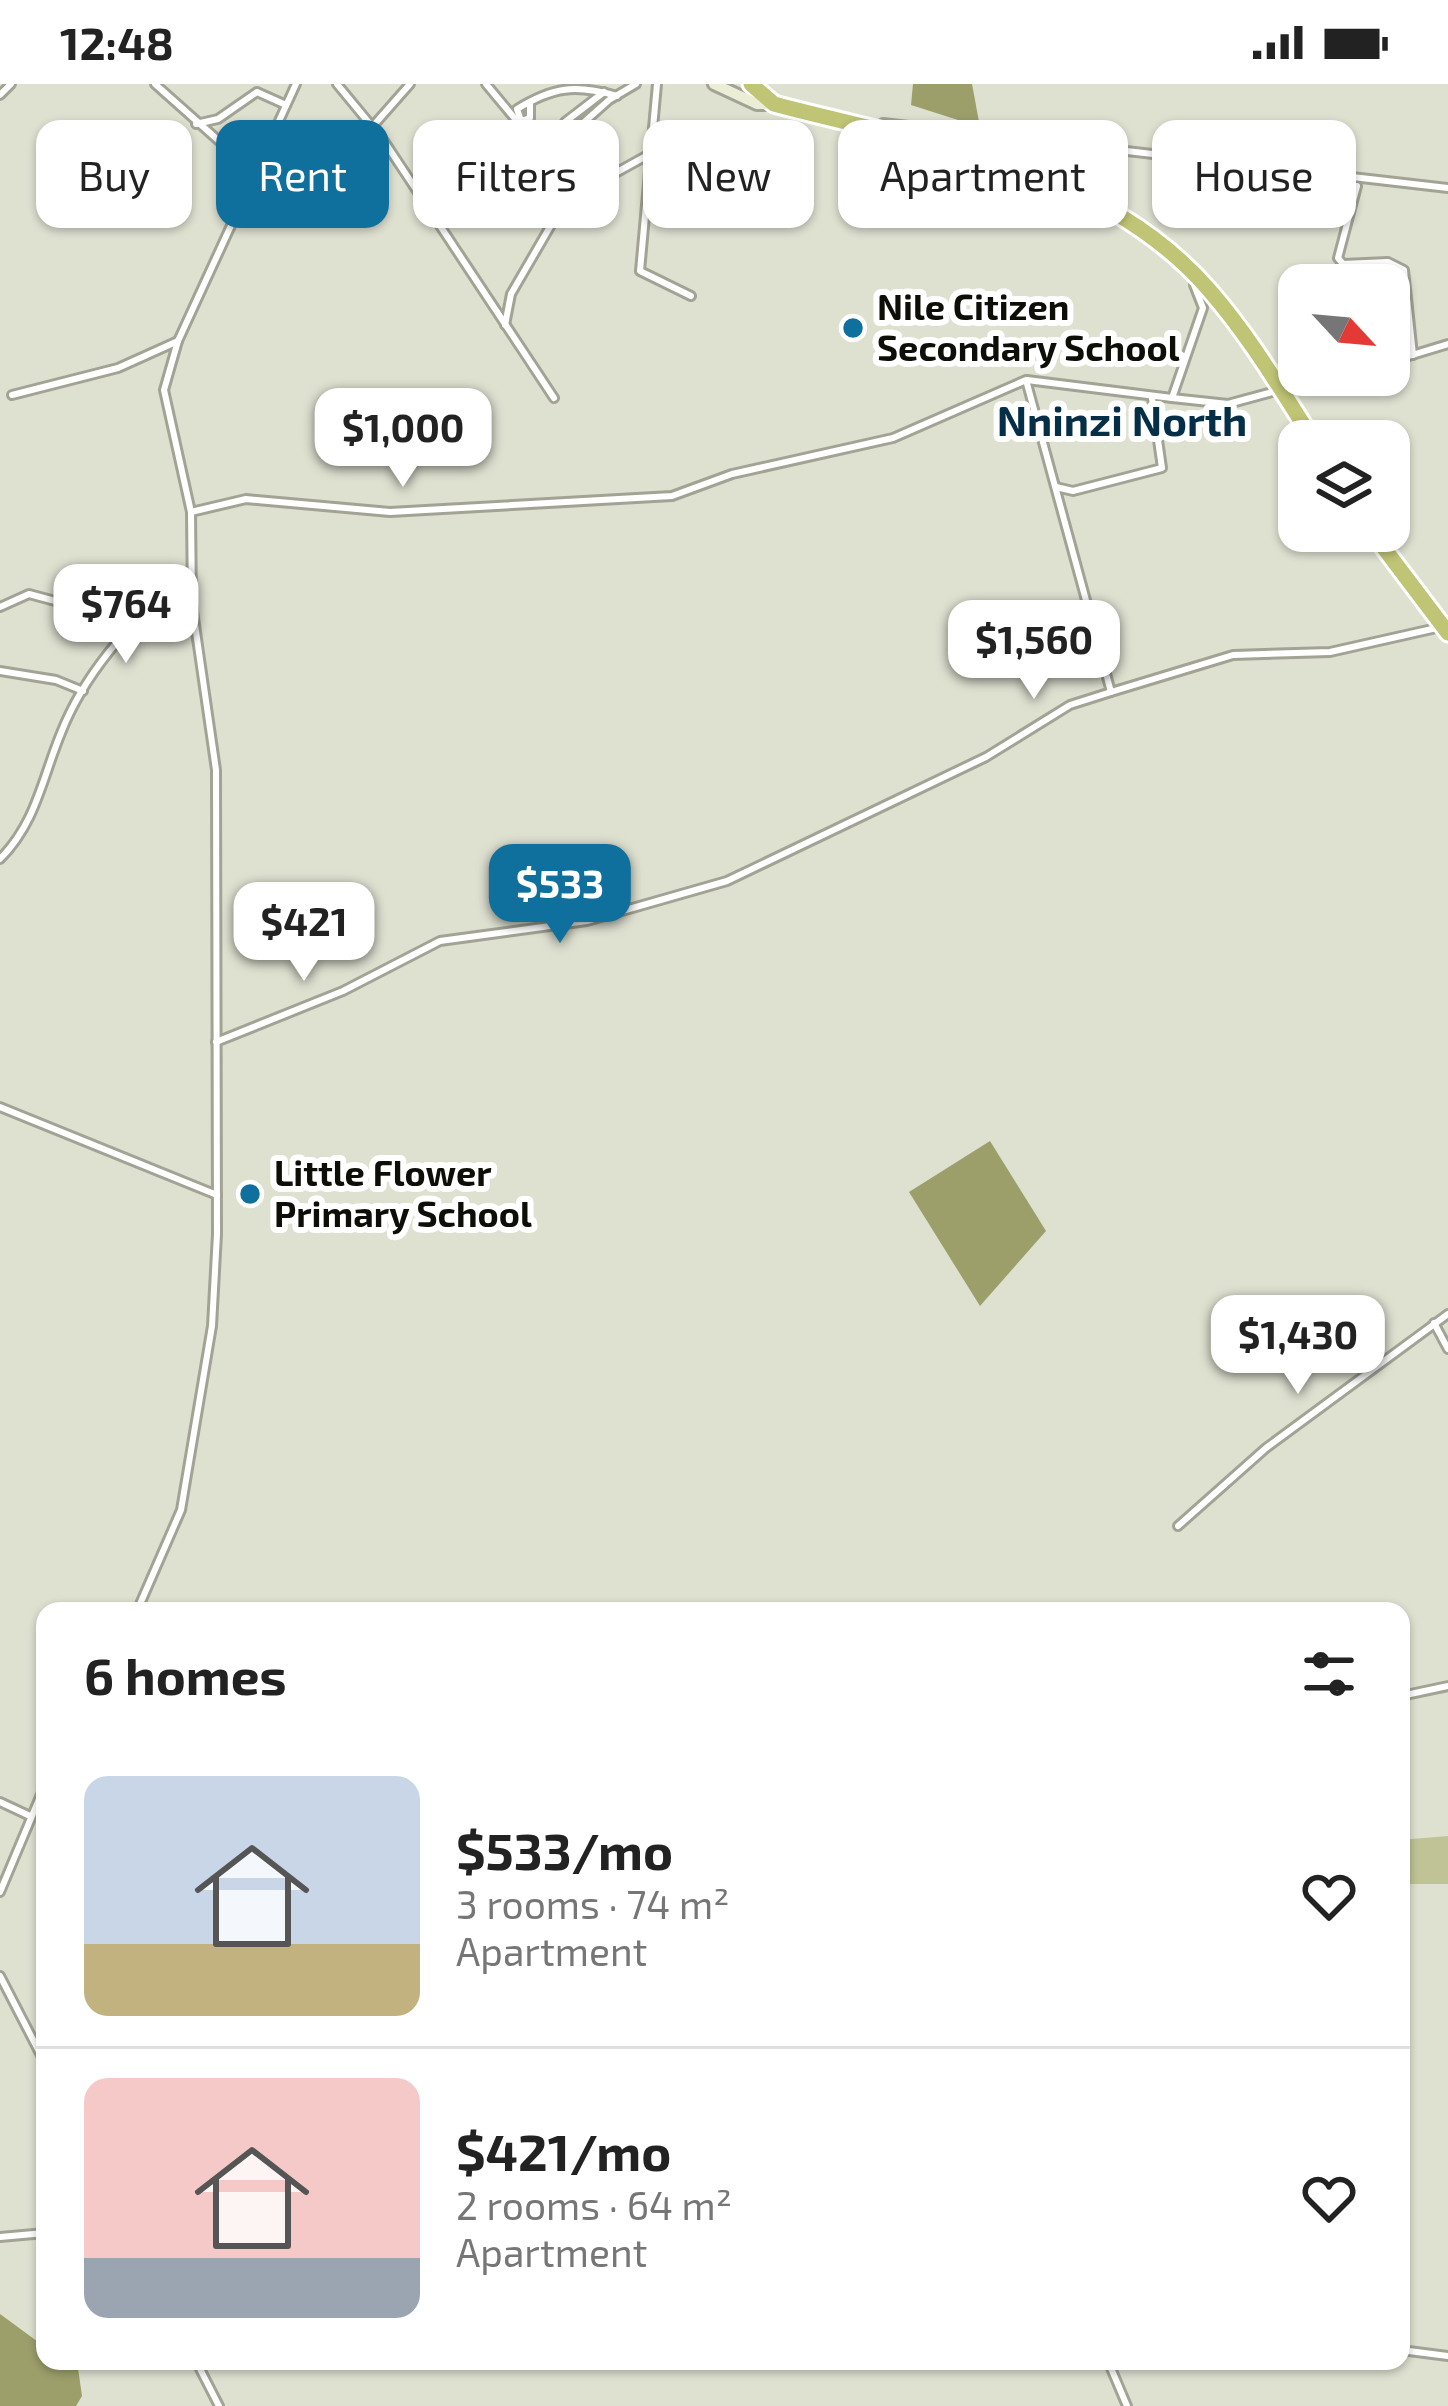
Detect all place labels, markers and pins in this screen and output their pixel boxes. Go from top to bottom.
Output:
place label: Nile Citizen Secondary School [877,284,1180,369]
marker: Nile Citizen Secondary School [840,315,866,341]
pin: $1,000 [305,388,501,490]
pin: $764 [55,564,197,666]
pin: $1,560 [936,600,1132,702]
pin: $533 [489,844,631,946]
pin: $421 [233,882,375,984]
place label: Little Flower Primary School [274,1150,532,1235]
marker: Little Flower Primary School [237,1181,263,1207]
pin: $1,430 [1200,1295,1396,1397]

